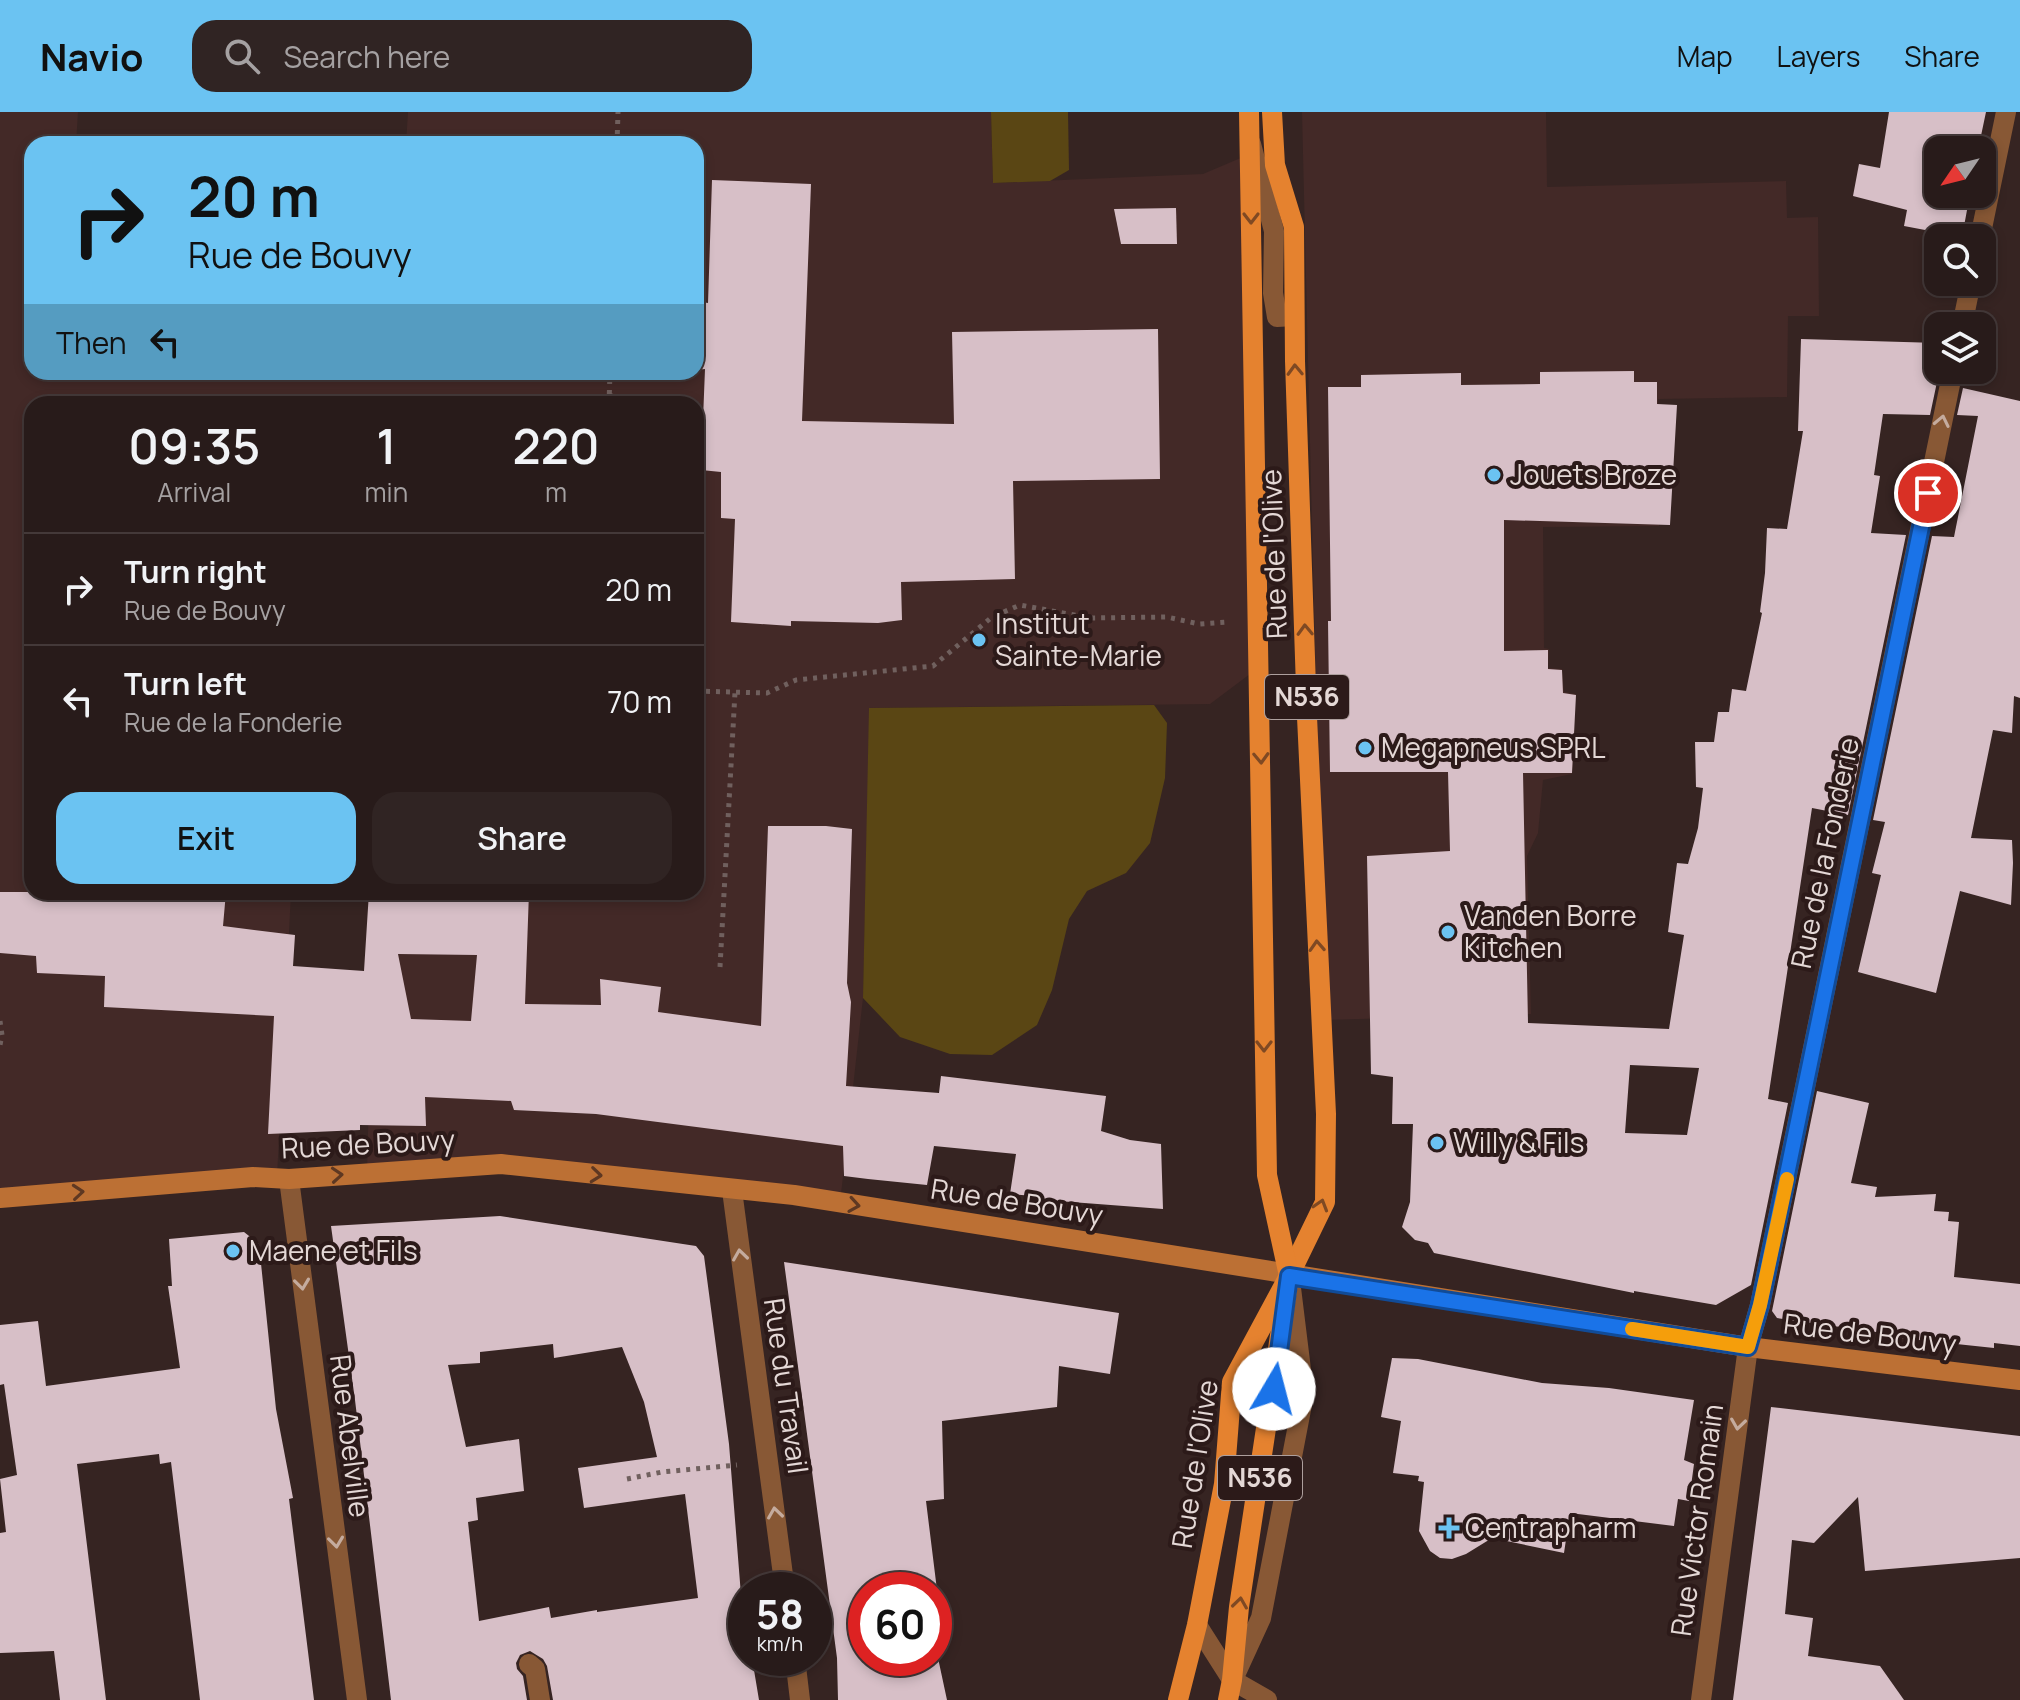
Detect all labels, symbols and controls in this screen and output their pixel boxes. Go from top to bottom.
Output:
search box [192,20,752,92]
text: Navio [40,30,144,82]
icon: search [220,34,264,78]
text: Search here [284,36,450,77]
text: Map [1677,37,1733,75]
text: Layers [1777,37,1860,75]
text: Share [1904,37,1980,75]
north arrow [1924,136,1996,208]
map controls [1924,136,1996,384]
text: 20 m [188,157,320,234]
icon: right [56,168,160,272]
one-way arrow [1242,212,1260,225]
button: search [1924,224,1996,296]
text: Rue de Bouvy [188,230,412,279]
button: layers [1924,312,1996,384]
icon: left [143,320,187,364]
text: Then [56,322,127,363]
one-way arrow [1287,363,1304,376]
text: 09:35 [128,413,260,478]
text: 1 [376,413,396,478]
text: 220 [512,413,600,478]
one-way arrow [1933,415,1950,428]
place label: Jouets Broze [1510,455,1677,493]
pin [1894,459,1962,527]
marker: Jouets Broze [1485,466,1503,484]
street label: Rue de l'Olive [1251,468,1295,640]
icon: arrive [1906,471,1950,515]
text: Arrival [157,474,231,510]
text: min [365,474,408,510]
text: m [545,474,567,510]
text: Turn right [124,551,267,592]
icon: right [56,567,100,611]
text: 20 m [605,569,672,610]
text: Rue de Bouvy [124,592,286,628]
place label: Institut Sainte-Marie [995,604,1162,674]
one-way arrow [1296,623,1313,636]
marker: Institut Sainte-Marie [970,631,988,649]
text: Turn left [124,663,247,704]
road number: N536 [1265,675,1349,719]
icon: left [56,679,100,723]
text: 70 m [607,681,672,722]
text: Rue de la Fonderie [124,704,342,740]
place label: Megapneus SPRL [1381,728,1606,766]
street label: Rue de la Fonderie [1781,734,1867,972]
marker: Megapneus SPRL [1356,739,1374,757]
one-way arrow [1252,752,1269,765]
button: Exit [56,792,356,884]
button: Share [372,792,672,884]
place label: Vanden Borre Kitchen [1464,896,1637,966]
marker: Vanden Borre Kitchen [1439,923,1457,941]
one-way arrow [1309,939,1326,952]
one-way arrow [1255,1040,1273,1053]
street label: Rue de Bouvy [280,1119,456,1167]
place label: Willy & Fils [1453,1123,1584,1161]
marker: Willy & Fils [1428,1134,1446,1152]
one-way arrow [590,1166,603,1183]
one-way arrow [331,1167,344,1184]
street label: Rue de Bouvy [928,1169,1106,1233]
one-way arrow [72,1184,85,1201]
one-way arrow [847,1196,861,1213]
one-way arrow [1312,1199,1328,1212]
place label: Maene et Fils [249,1231,418,1269]
marker: Maene et Fils [224,1242,242,1260]
one-way arrow [732,1248,749,1261]
one-way arrow [294,1278,311,1291]
street label: Rue du Travail [756,1296,818,1476]
street label: Rue de Bouvy [1781,1304,1959,1362]
position arrow [1232,1347,1316,1431]
street label: Rue Abelville [322,1352,380,1519]
street label: Rue de l'Olive [1162,1377,1226,1551]
street label: Rue Victor Romain [1661,1401,1731,1638]
one-way arrow [1730,1418,1747,1431]
road number: N536 [1218,1456,1302,1500]
one-way arrow [767,1506,784,1520]
place label: Centrapharm [1465,1508,1637,1546]
marker: Centrapharm [1440,1519,1458,1537]
one-way arrow [327,1535,344,1549]
speed limit sign: 60 [848,1572,952,1676]
text: 58 [756,1586,804,1641]
one-way arrow [1231,1596,1248,1610]
text: km/h [757,1630,803,1657]

